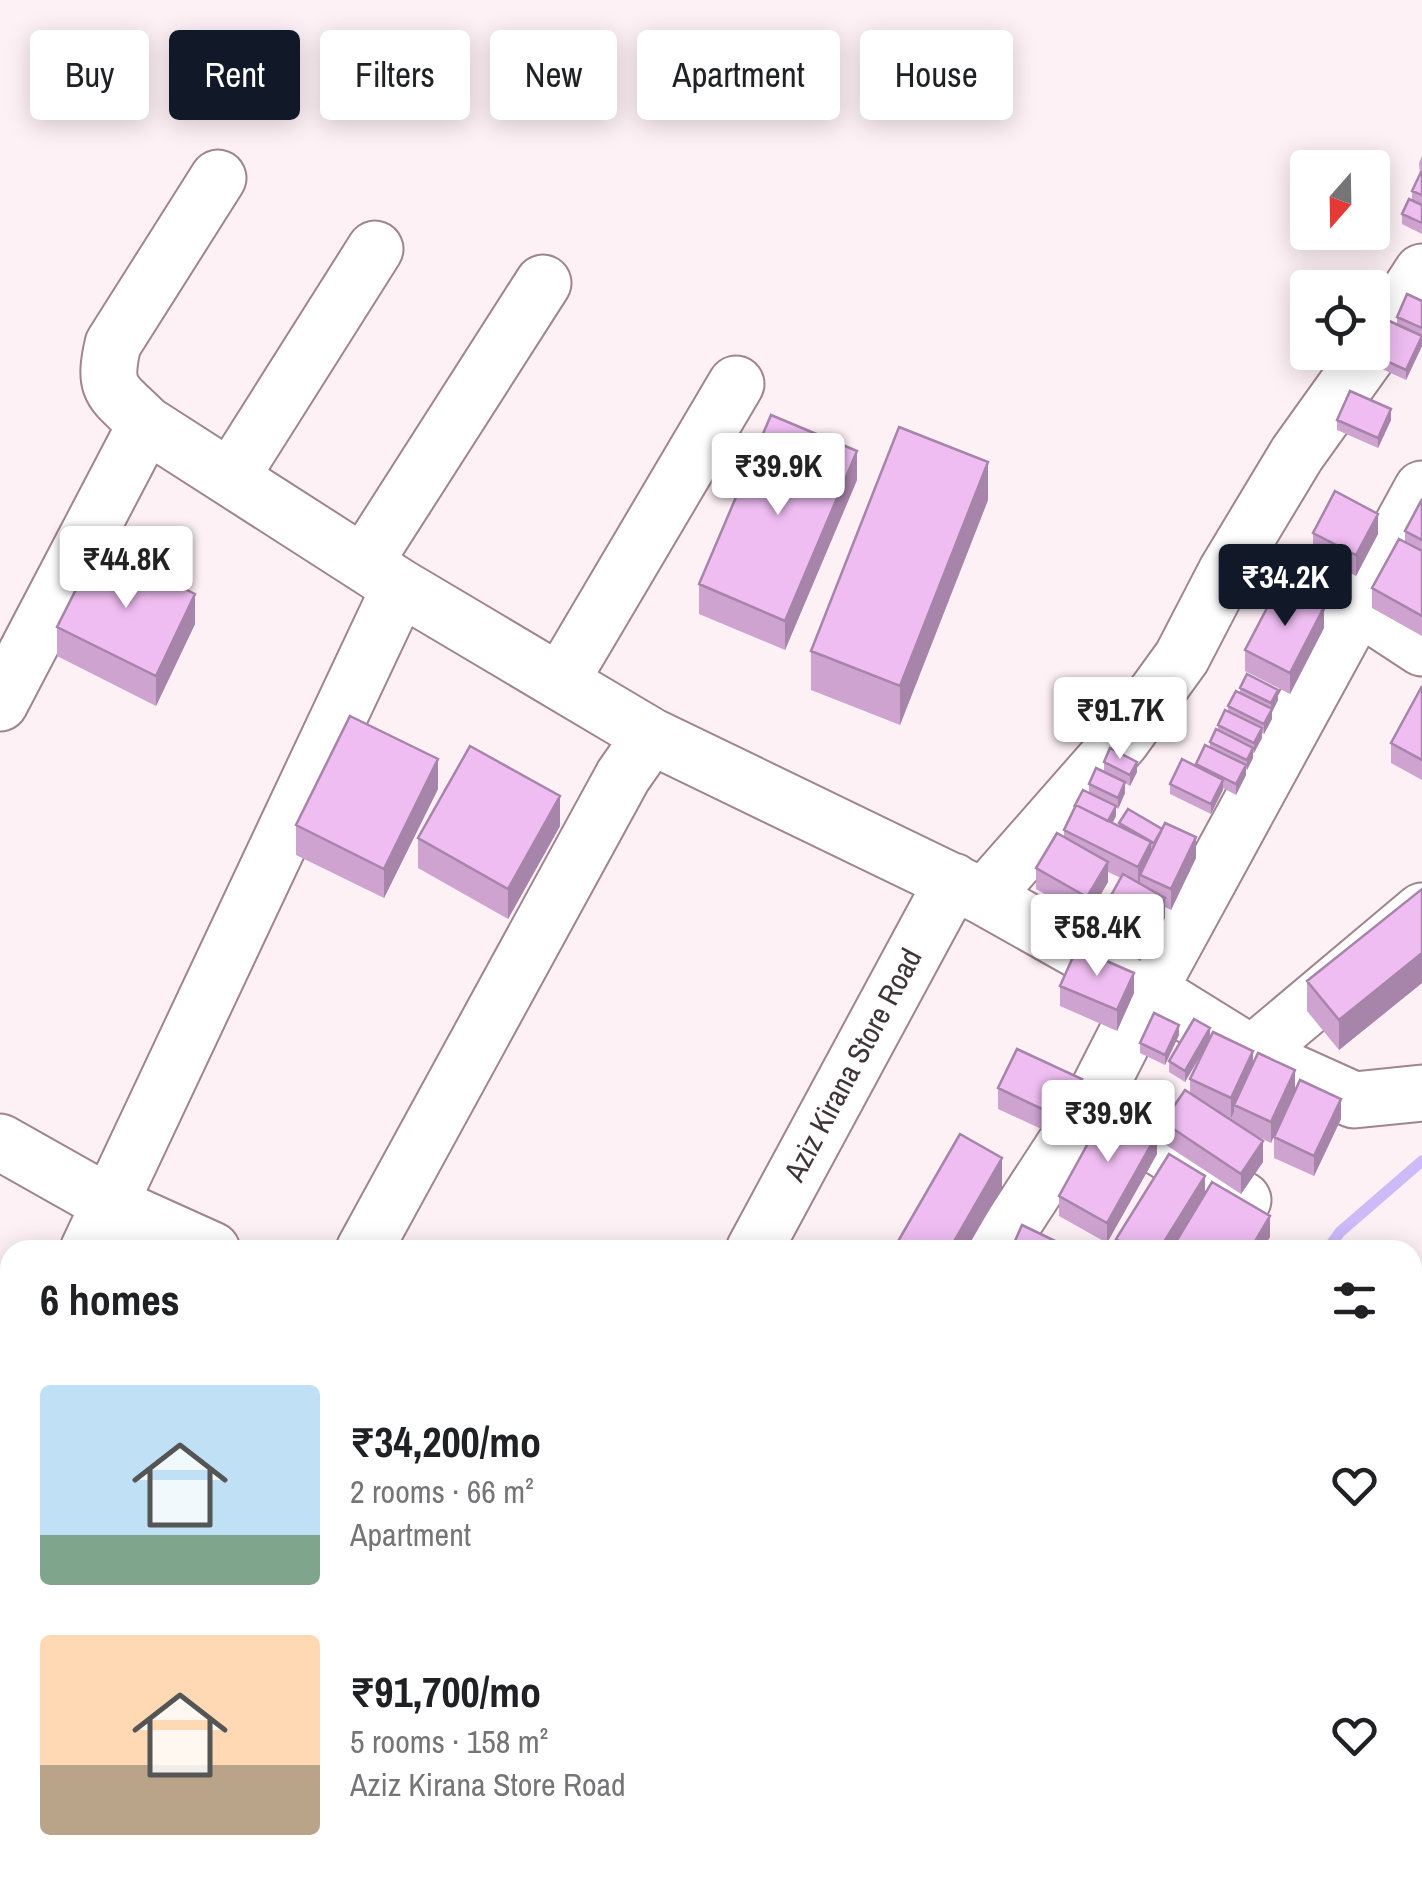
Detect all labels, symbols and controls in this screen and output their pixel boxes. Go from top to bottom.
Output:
chip: Buy [30,30,149,120]
chip: Rent [169,30,300,120]
chip: Filters [320,30,470,120]
chip: New [490,30,617,120]
chip: Apartment [637,30,840,120]
chip: House [860,30,1013,120]
north arrow [1290,150,1390,250]
map controls [1290,150,1390,370]
button: locate [1290,270,1390,370]
pin: ₹39.9K [697,433,859,518]
text: ₹39.9K [734,444,822,487]
pin: ₹44.8K [45,526,207,611]
text: ₹44.8K [82,537,170,580]
pin: ₹34.2K [1204,544,1366,629]
text: ₹34.2K [1241,555,1329,598]
pin: ₹91.7K [1039,677,1201,762]
text: ₹91.7K [1076,688,1164,731]
pin: ₹58.4K [1016,894,1178,979]
text: ₹58.4K [1053,905,1141,948]
street label: Aziz Kirana Store Road [773,941,930,1189]
pin: ₹39.9K [1027,1080,1189,1165]
text: ₹39.9K [1064,1091,1152,1134]
text: 6 homes [40,1272,180,1328]
icon: filters [1327,1273,1382,1328]
text: ₹34,200/mo [350,1414,541,1470]
icon: home [120,1425,240,1545]
icon: heart [1327,1458,1382,1513]
text: 2 rooms · 66 m² [350,1470,534,1513]
text: Apartment [350,1513,471,1556]
text: ₹91,700/mo [350,1664,541,1720]
icon: home [120,1675,240,1795]
icon: heart [1327,1708,1382,1763]
text: 5 rooms · 158 m² [350,1720,548,1763]
text: Aziz Kirana Store Road [350,1763,626,1806]

